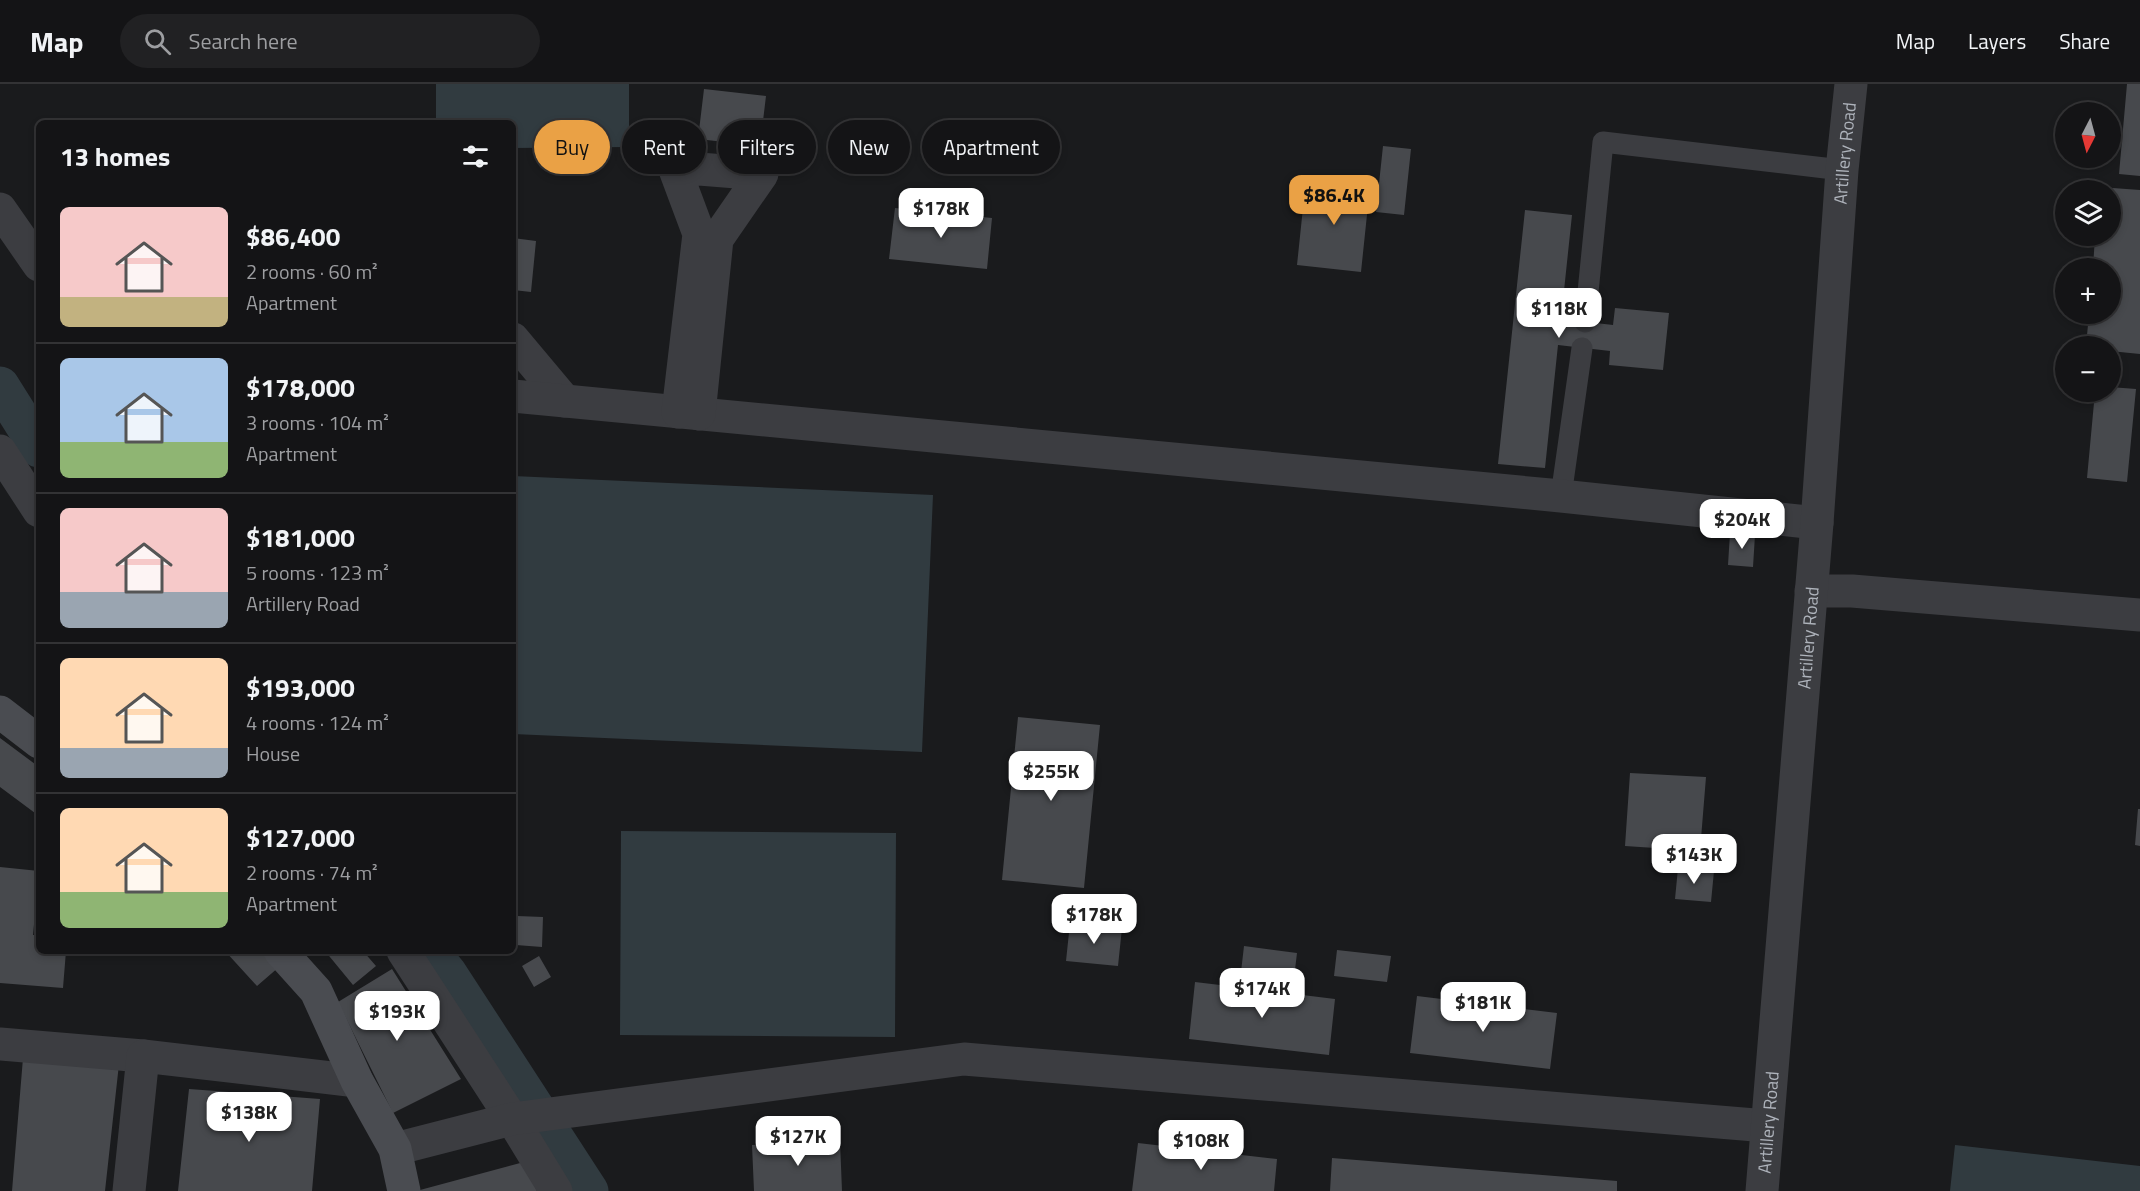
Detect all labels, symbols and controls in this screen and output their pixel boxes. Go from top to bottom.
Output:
search box [120,14,540,68]
text: Map [30,20,84,63]
text: Search here [189,24,298,58]
icon: search [141,25,174,58]
text: Map [1896,25,1935,57]
text: Layers [1968,25,2026,57]
text: Share [2059,25,2110,57]
street label: Artillery Road [1826,101,1863,205]
north arrow [2055,102,2121,168]
map controls [2055,102,2121,402]
chip: Buy [534,120,610,174]
chip: Rent [622,120,706,174]
chip: Filters [718,120,816,174]
chip: New [828,120,910,174]
chip: Apartment [922,120,1060,174]
text: 13 homes [60,137,170,176]
icon: filters [459,140,492,173]
pin: $86.4K [1285,175,1383,226]
text: $86.4K [1303,179,1365,210]
button: layers [2055,180,2121,246]
pin: $178K [899,188,983,239]
text: $178K [913,192,969,223]
text: $86,400 [246,217,340,256]
icon: home [108,231,180,303]
text: 2 rooms · 60 m² [246,256,378,287]
button: + [2055,258,2121,324]
text: Apartment [246,287,337,318]
pin: $118K [1517,288,1601,339]
text: $118K [1531,292,1587,323]
button: − [2055,336,2121,402]
text: $178,000 [246,368,355,407]
icon: home [108,382,180,454]
text: 3 rooms · 104 m² [246,407,389,438]
text: Apartment [246,438,337,469]
pin: $204K [1700,499,1784,550]
text: $204K [1714,503,1770,534]
text: $181,000 [246,518,355,557]
icon: home [108,532,180,604]
text: 5 rooms · 123 m² [246,557,389,588]
street label: Artillery Road [1790,586,1825,690]
text: Artillery Road [246,588,360,619]
text: $193,000 [246,668,355,707]
icon: home [108,682,180,754]
text: 4 rooms · 124 m² [246,707,389,738]
text: House [246,738,300,769]
pin: $255K [1009,751,1093,802]
text: $255K [1023,755,1079,786]
text: $127,000 [246,818,355,857]
icon: home [108,832,180,904]
pin: $143K [1652,834,1736,885]
text: $143K [1666,838,1722,869]
text: 2 rooms · 74 m² [246,857,378,888]
text: Apartment [246,888,337,919]
pin: $178K [1052,894,1136,945]
text: $178K [1066,898,1122,929]
pin: $174K [1220,968,1304,1019]
text: $174K [1234,972,1290,1003]
pin: $181K [1441,982,1525,1033]
text: $181K [1455,986,1511,1017]
pin: $193K [355,991,439,1042]
text: $193K [369,995,425,1026]
street label: Artillery Road [1750,1070,1785,1174]
pin: $138K [207,1092,291,1143]
text: $138K [221,1096,277,1127]
pin: $127K [756,1116,840,1167]
text: $127K [770,1120,826,1151]
pin: $108K [1159,1120,1243,1171]
text: $108K [1173,1124,1229,1155]

